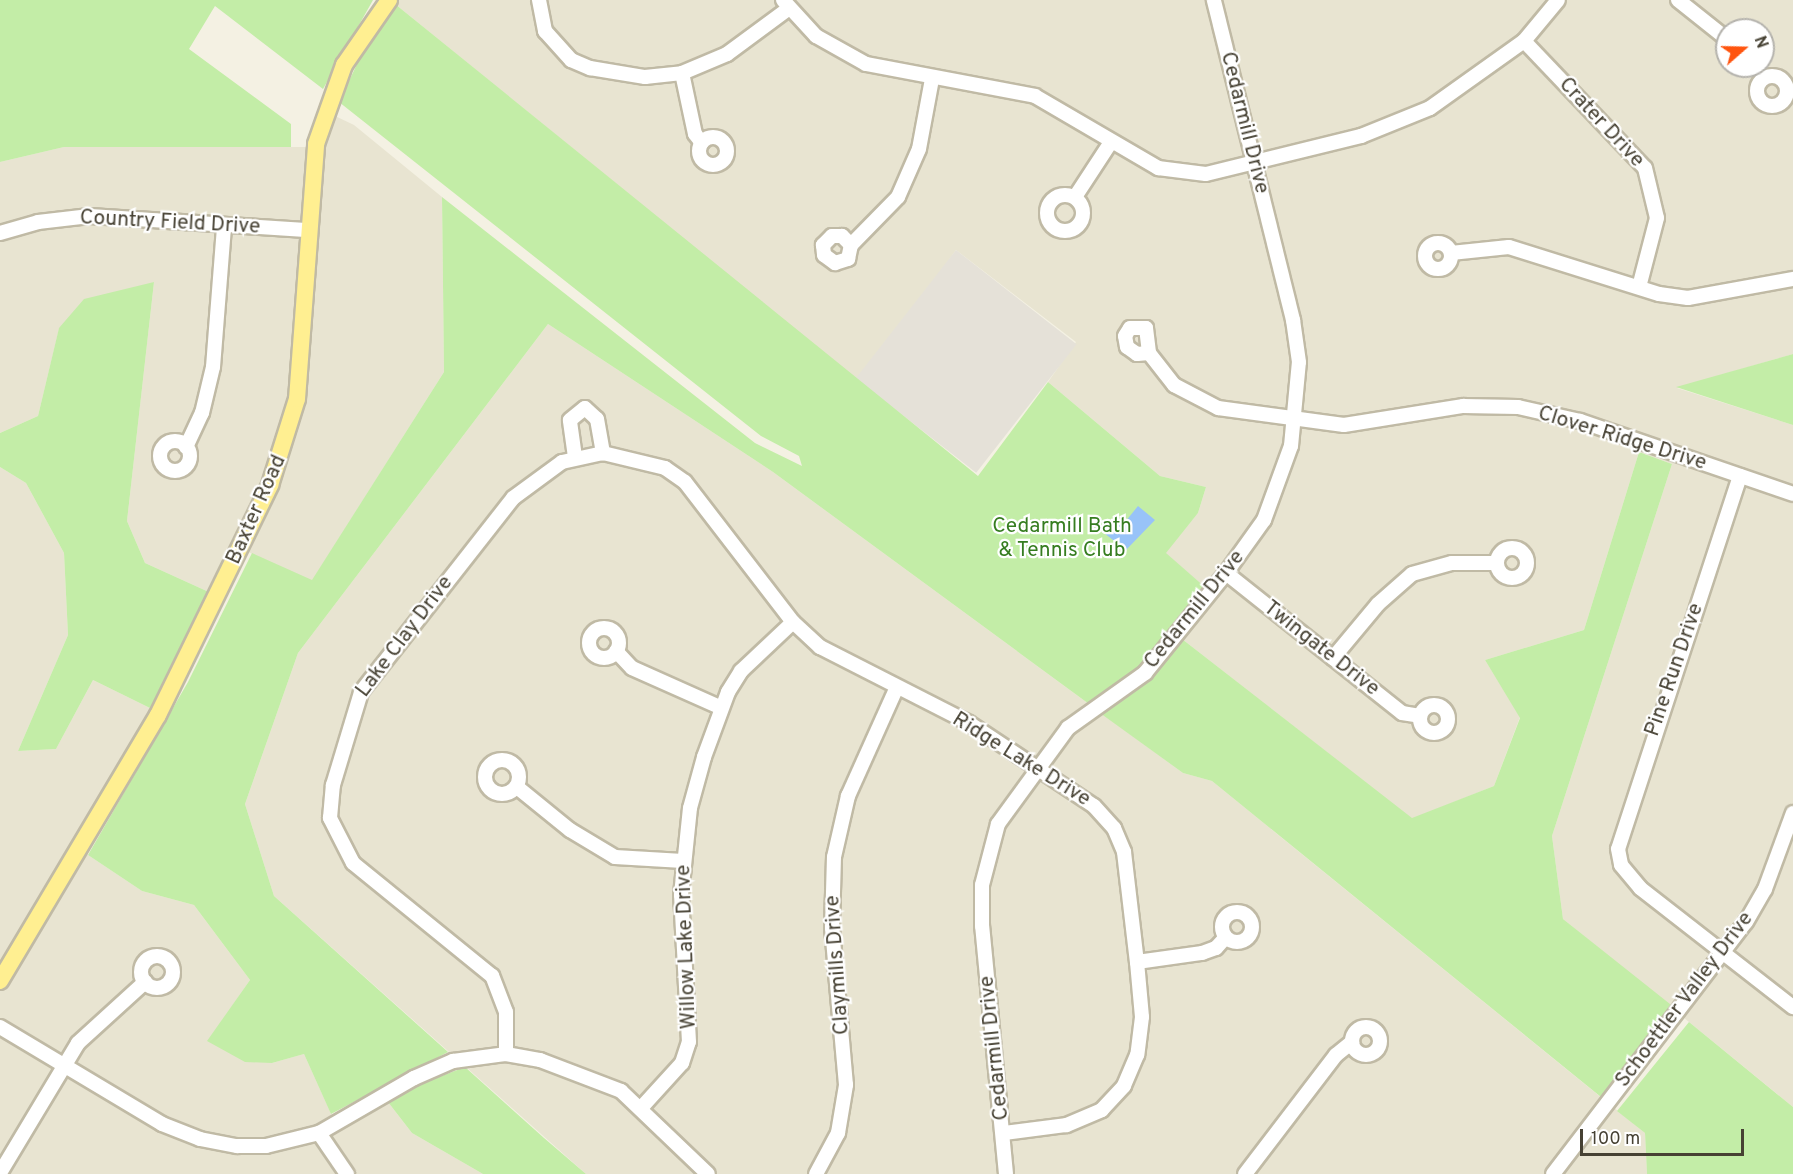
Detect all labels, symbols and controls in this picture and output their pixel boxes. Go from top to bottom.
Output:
north arrow [1715,18,1775,78]
text: N [1749,34,1771,51]
street label: Cedarmill Drive [1214,49,1274,197]
street label: Crater Drive [1553,73,1649,173]
street label: Country Field Drive [79,206,261,240]
street label: Clover Ridge Drive [1535,401,1709,477]
street label: Baxter Road [222,451,292,569]
park label: Cedarmill Bath & Tennis Club [992,514,1132,564]
street label: Cedarmill Drive [1139,546,1251,674]
street label: Lake Clay Drive [351,571,459,703]
street label: Twingate Drive [1258,596,1384,702]
street label: Pine Run Drive [1640,600,1710,740]
street label: Ridge Lake Drive [947,707,1095,813]
street label: Willow Lake Drive [672,864,702,1030]
street label: Claymills Drive [821,894,855,1036]
street label: Schoettler Valley Drive [1610,907,1760,1093]
street label: Cedarmill Drive [975,974,1015,1122]
scale bar [1583,1117,1746,1155]
text: 100 m [1591,1128,1640,1151]

